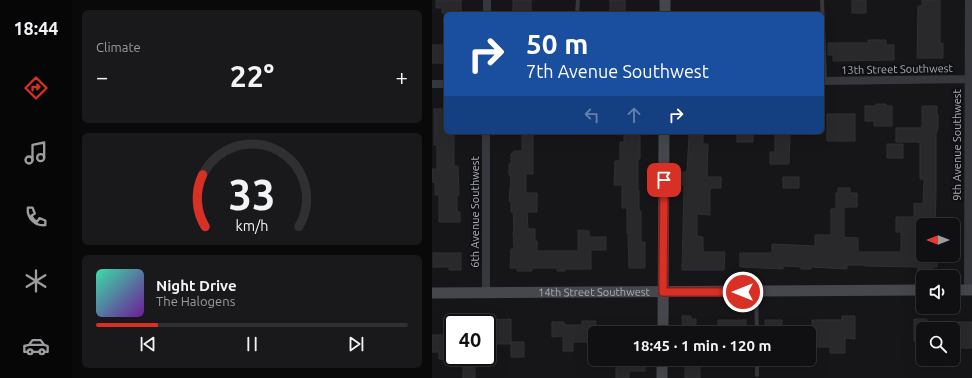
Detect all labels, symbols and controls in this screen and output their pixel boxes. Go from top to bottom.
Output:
text: 18:44 [13,18,59,38]
icon: right [460,28,512,80]
text: 50 m [526,28,588,59]
text: Climate [96,40,141,54]
text: 22° [230,59,274,93]
text: 7th Avenue Southwest [526,61,709,81]
street label: 13th Street Southwest [841,62,954,76]
text: − [96,64,108,89]
text: + [396,64,408,89]
icon: directions [22,74,50,102]
street label: 9th Avenue Southwest [951,88,963,201]
icon: left [581,104,603,126]
icon: ahead [623,104,645,126]
icon: right [665,104,687,126]
icon: music [22,139,50,167]
street label: 6th Avenue Southwest [469,155,481,268]
pin [647,163,681,197]
icon: arrive [653,169,675,191]
text: 33 [229,171,275,218]
icon: phone [22,203,50,231]
text: km/h [236,218,268,234]
north arrow [916,218,960,262]
map controls [916,218,960,366]
icon: climate [22,267,50,295]
button: sound [916,270,960,314]
position arrow [722,271,764,313]
text: Night Drive [156,277,237,294]
street label: 14th Street Southwest [538,286,651,298]
text: The Halogens [156,294,235,308]
speed limit sign: 40 [444,314,496,366]
button: search [916,322,960,366]
icon: car [22,332,50,360]
icon: previous [137,333,159,355]
icon: pause [241,333,263,355]
icon: next [345,333,367,355]
text: 18:45 · 1 min · 120 m [633,337,771,354]

